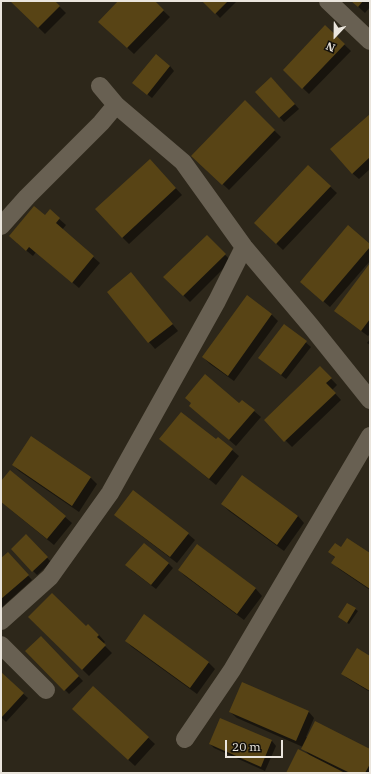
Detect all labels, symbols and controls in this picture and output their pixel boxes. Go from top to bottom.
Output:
north arrow [315,16,355,56]
text: N [324,39,337,55]
scale bar [227,732,285,758]
text: 20 m [232,739,261,754]

